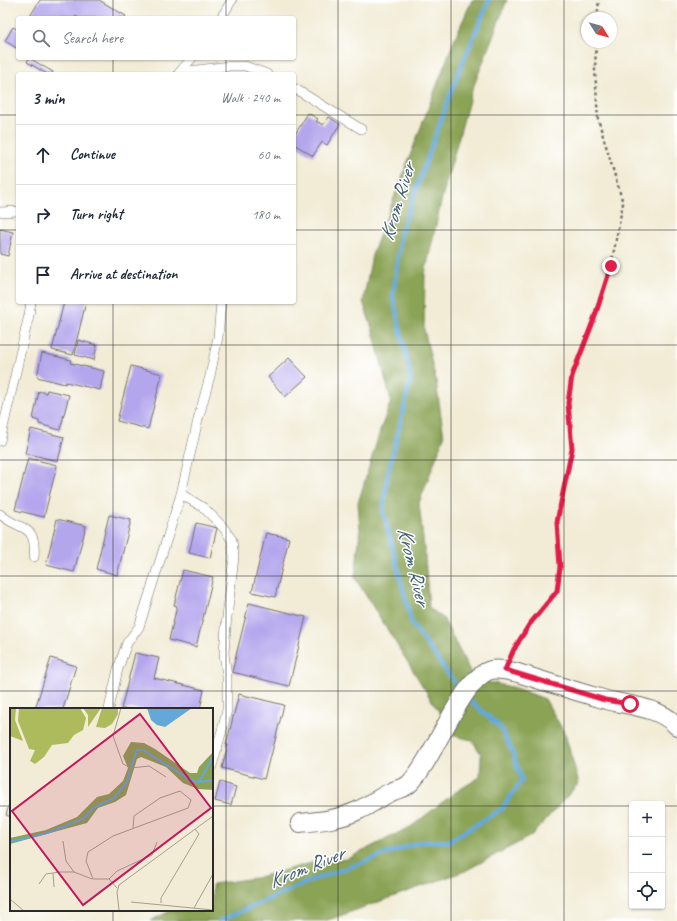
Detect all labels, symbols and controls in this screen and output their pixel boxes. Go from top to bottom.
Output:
north arrow [581,12,617,48]
search box [16,16,296,60]
icon: search [30,27,52,49]
text: Search here [62,29,123,48]
text: 3 min [32,88,65,109]
text: Walk · 240 m [221,90,280,106]
icon: ahead [32,144,54,166]
text: Continue [70,145,115,164]
text: 60 m [258,147,280,163]
water label: Krom River [373,156,422,244]
icon: right [32,204,54,226]
text: Turn right [70,205,123,224]
text: 180 m [252,207,280,223]
route end [602,257,620,275]
icon: arrive [32,264,54,286]
text: Arrive at destination [70,265,177,284]
water label: Krom River [392,524,437,612]
route start [621,695,639,713]
inset map [10,708,213,911]
map controls [629,801,665,909]
button: + [629,801,665,837]
button: − [629,837,665,873]
water label: Krom River [264,838,352,894]
button: locate [629,873,665,909]

